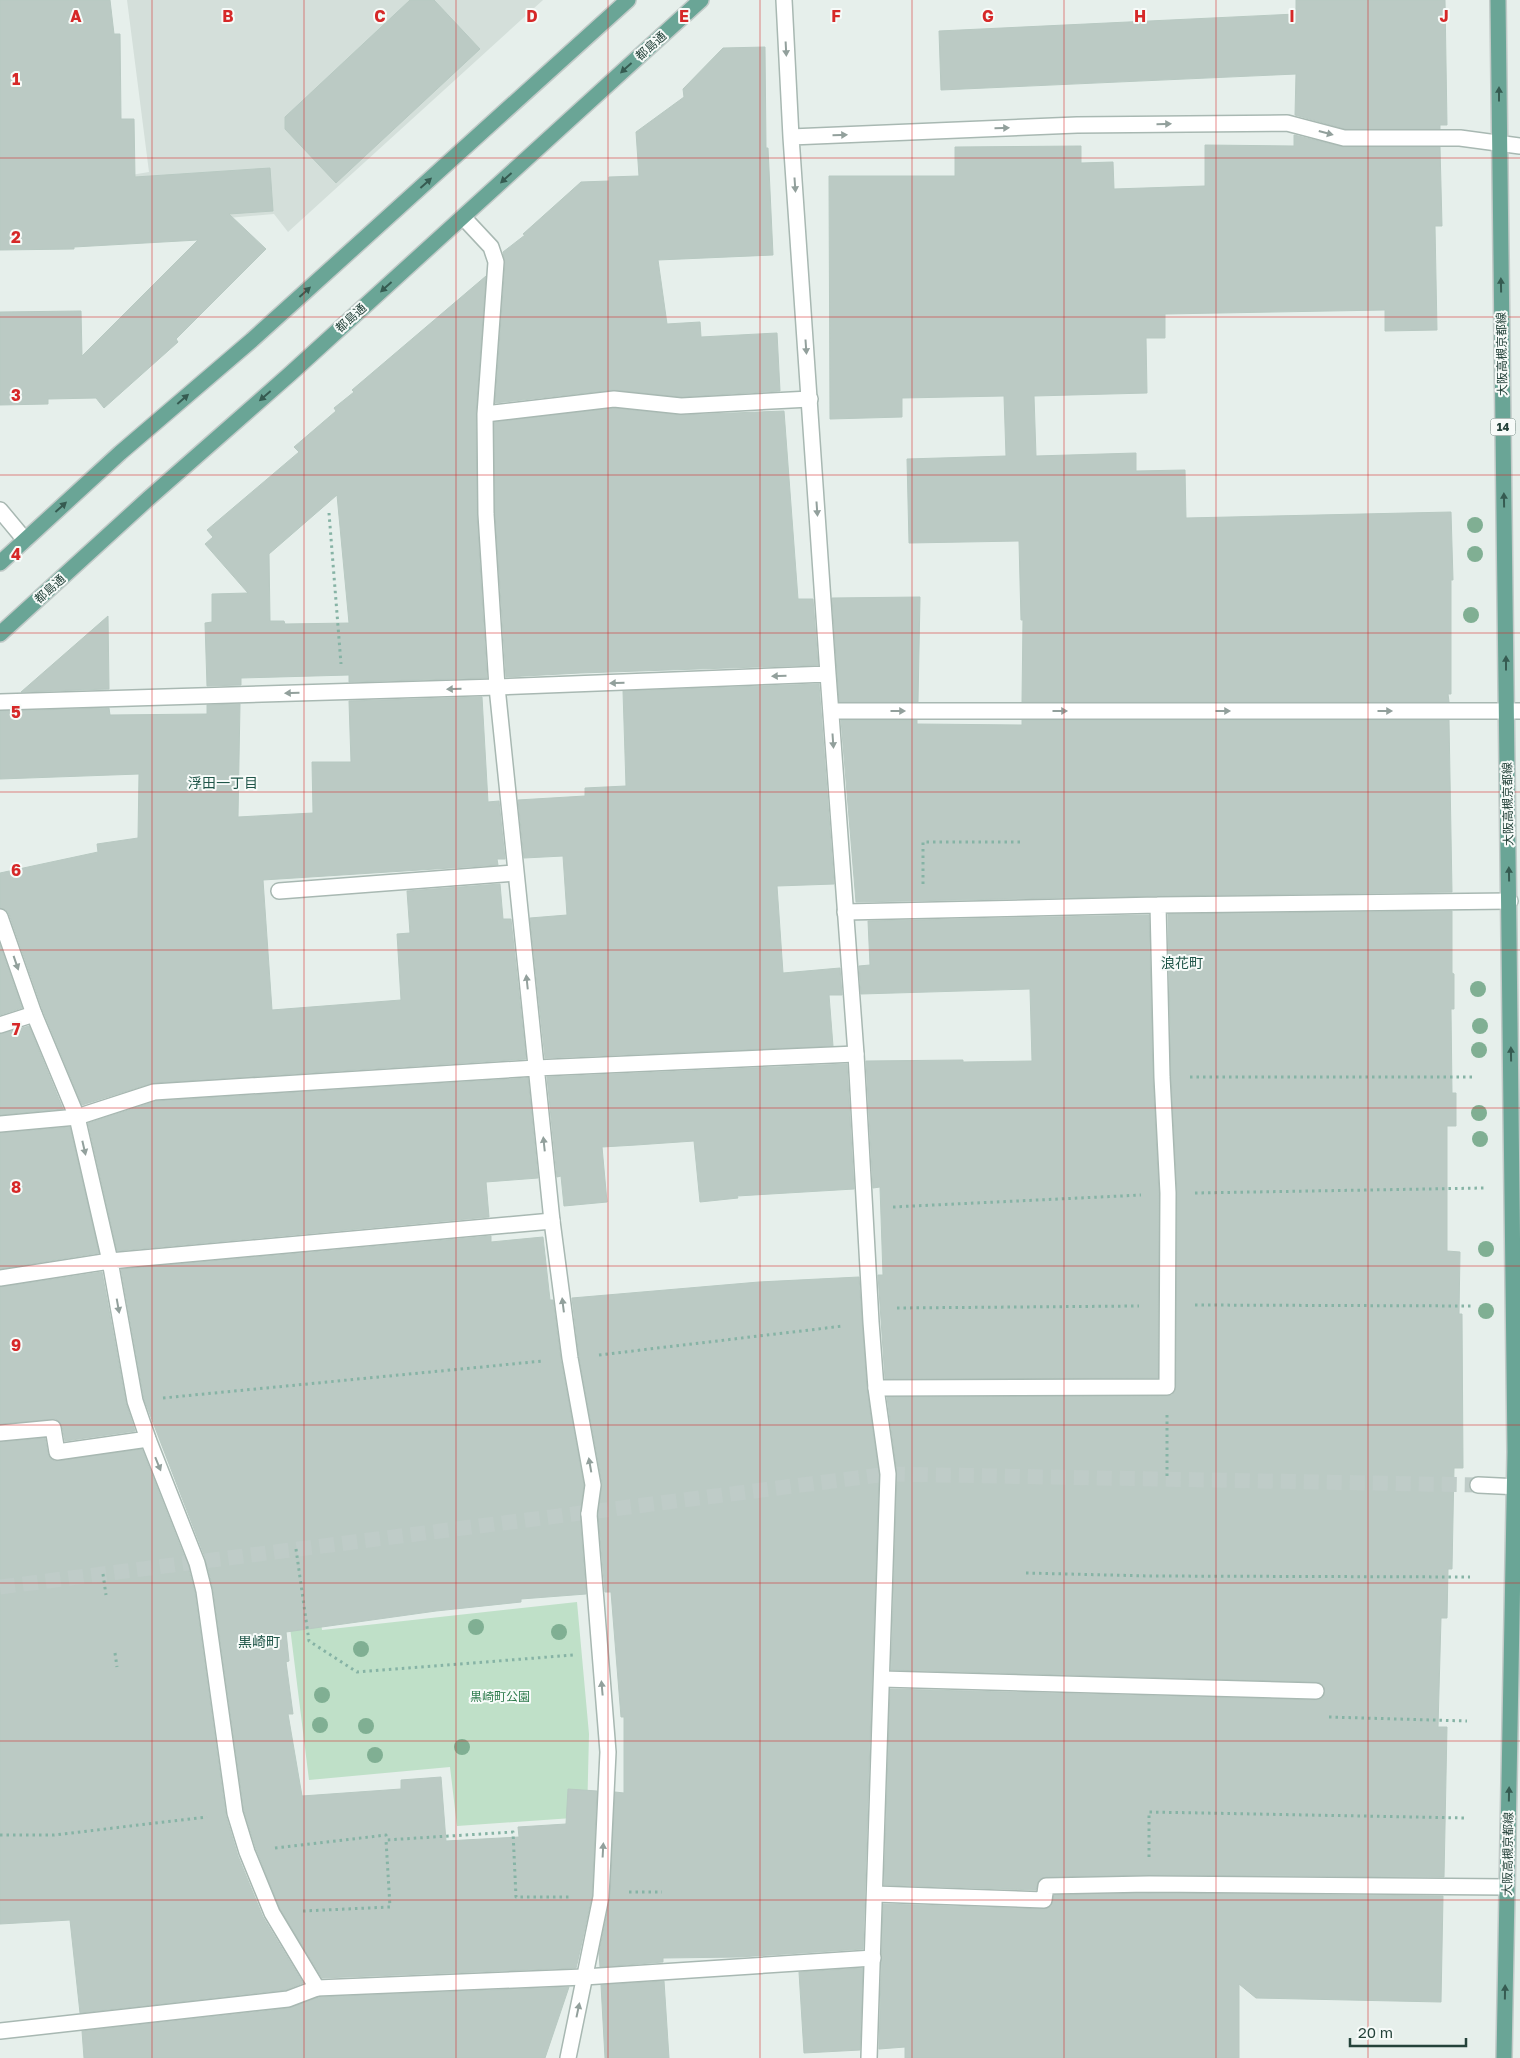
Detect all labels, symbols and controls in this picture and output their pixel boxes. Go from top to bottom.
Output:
text: A [70,6,82,26]
text: B [222,6,234,26]
text: C [374,6,386,26]
text: D [526,6,538,26]
text: E [679,6,689,26]
text: F [831,6,841,26]
text: G [982,6,994,26]
text: H [1134,6,1146,26]
text: I [1289,6,1295,26]
text: J [1439,6,1449,26]
street label: 都島通 [632,28,669,63]
one-way arrow [783,41,791,57]
one-way arrow [620,62,632,74]
text: 1 [12,69,20,89]
one-way arrow [1495,86,1503,102]
one-way arrow [1157,120,1173,128]
one-way arrow [994,123,1010,131]
one-way arrow [1318,129,1333,137]
one-way arrow [832,130,848,138]
one-way arrow [500,172,512,184]
one-way arrow [419,177,431,189]
one-way arrow [791,177,799,193]
text: 2 [11,227,21,247]
one-way arrow [1497,277,1505,293]
one-way arrow [380,281,392,293]
one-way arrow [299,286,311,298]
street label: 都島通 [332,300,369,335]
street label: 大阪高槻京都線 [1493,312,1510,396]
one-way arrow [803,340,811,356]
text: 3 [11,385,21,405]
one-way arrow [260,390,272,402]
one-way arrow [177,394,190,405]
road number: 14 [1490,418,1516,436]
one-way arrow [1500,492,1508,508]
one-way arrow [55,501,67,513]
one-way arrow [814,502,822,518]
text: 4 [11,544,21,564]
street label: 都島通 [31,571,68,606]
one-way arrow [1502,654,1510,670]
one-way arrow [771,673,787,681]
one-way arrow [608,679,624,687]
one-way arrow [446,685,462,693]
one-way arrow [283,690,299,698]
text: 5 [11,702,21,722]
one-way arrow [890,707,906,715]
one-way arrow [1052,707,1068,715]
one-way arrow [1215,707,1231,715]
one-way arrow [1377,707,1393,715]
one-way arrow [830,734,838,750]
street label: 大阪高槻京都線 [1499,762,1516,846]
district label: 浮田一丁目 [188,774,258,791]
text: 6 [11,860,21,880]
one-way arrow [1505,866,1513,882]
district label: 浪花町 [1161,954,1203,971]
one-way arrow [13,955,20,970]
one-way arrow [523,974,531,990]
text: 7 [12,1019,21,1039]
one-way arrow [1507,1046,1515,1062]
one-way arrow [540,1136,548,1152]
one-way arrow [80,1140,88,1155]
text: 8 [11,1177,21,1197]
one-way arrow [559,1297,567,1313]
one-way arrow [115,1299,123,1315]
text: 9 [11,1335,21,1355]
one-way arrow [154,1456,162,1471]
one-way arrow [585,1457,593,1473]
district label: 黒崎町 [238,1633,280,1650]
one-way arrow [598,1680,606,1696]
park label: 黒崎町公園 [470,1689,530,1704]
one-way arrow [1505,1786,1513,1802]
street label: 大阪高槻京都線 [1499,1812,1516,1896]
one-way arrow [599,1842,607,1858]
one-way arrow [1501,1984,1509,2000]
one-way arrow [574,2002,582,2018]
scale bar [1350,2016,1466,2048]
text: 20 m [1358,2023,1393,2041]

